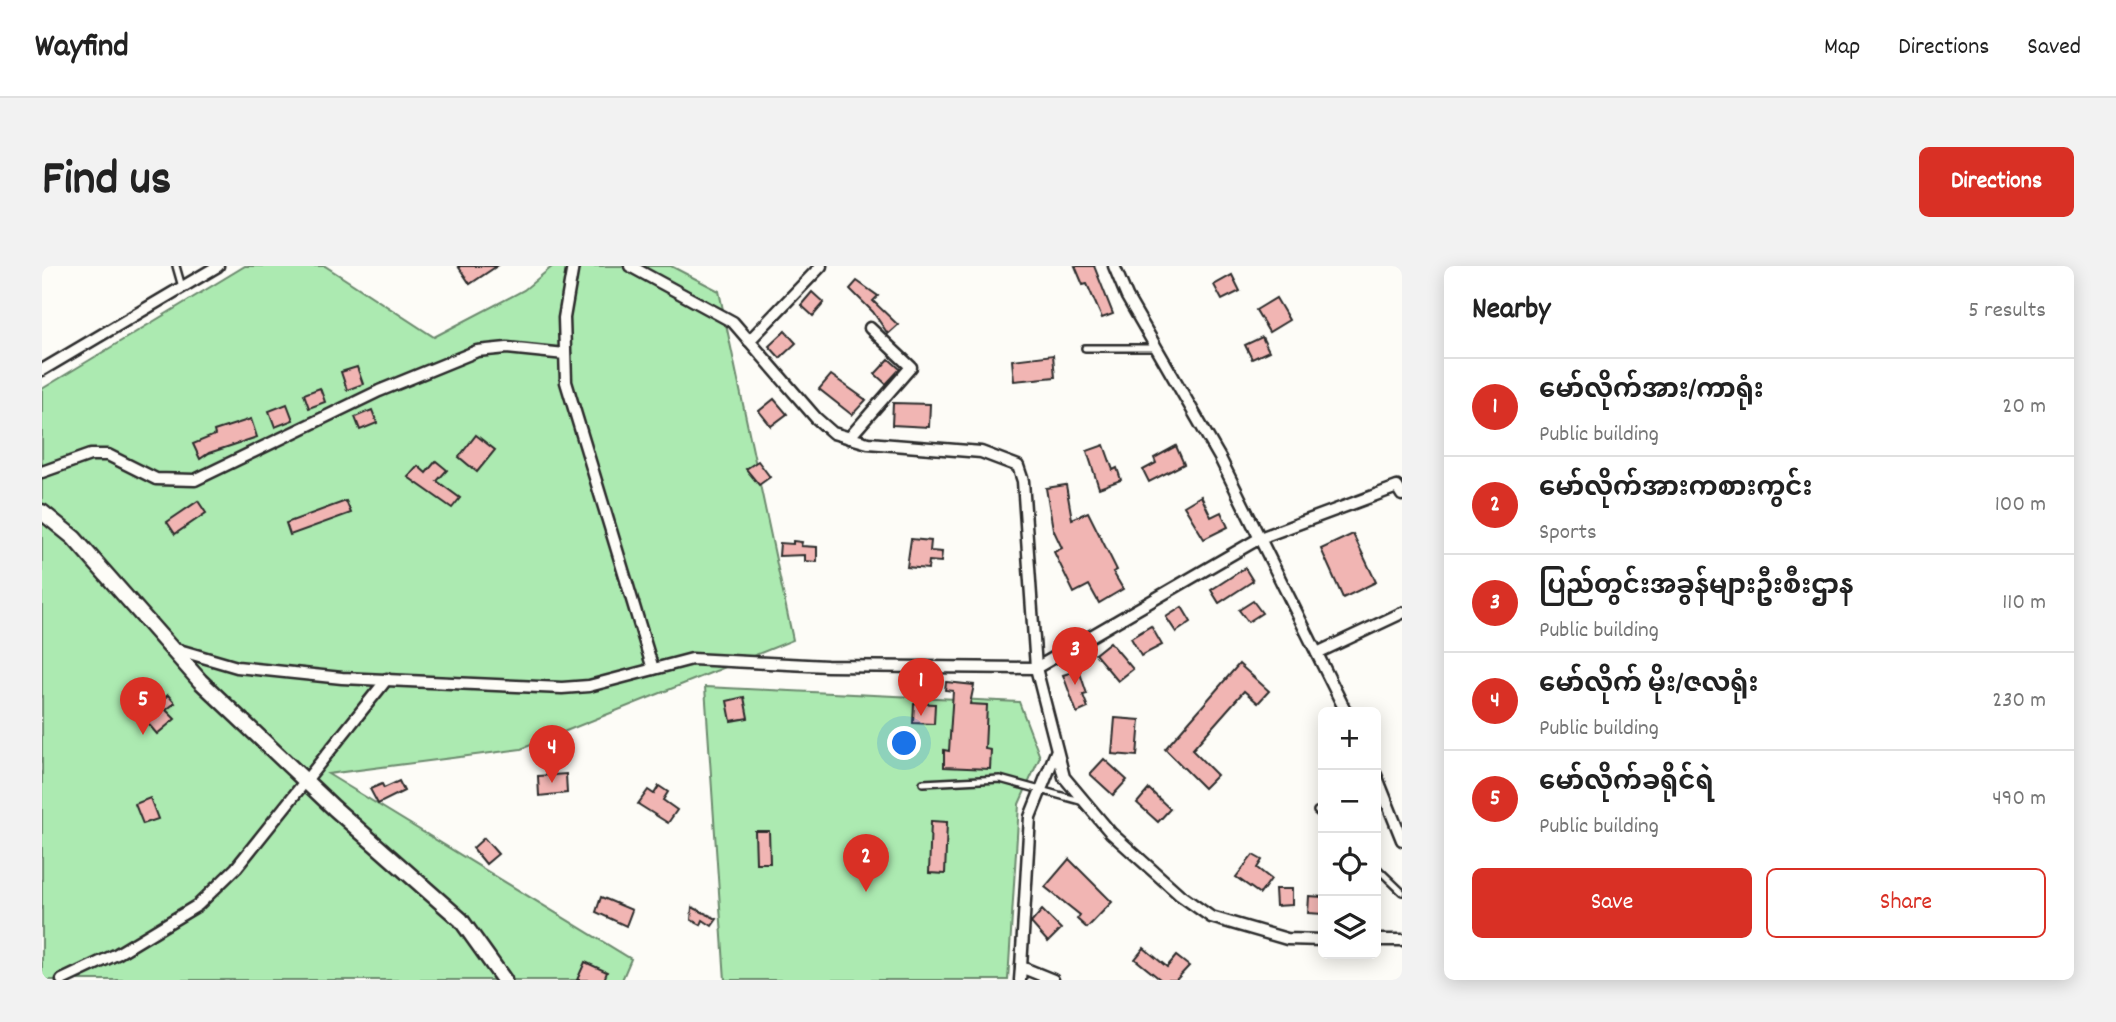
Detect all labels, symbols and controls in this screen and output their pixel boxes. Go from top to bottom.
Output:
text: Wayfind [35,25,129,72]
text: Map [1824,31,1860,65]
text: Directions [1898,31,1989,65]
text: Saved [2027,31,2081,65]
text: Find us [42,147,171,217]
button: Directions [1919,147,2074,217]
text: Nearby [1472,290,1550,333]
text: 5 results [1968,295,2046,328]
text: မော်လိုက်အား/ကာရုံး [1539,373,1764,410]
text: 1 [1492,391,1498,424]
text: 20 m [2002,391,2046,424]
text: Public building [1539,419,1659,452]
text: မော်လိုက်အားကစားကွင်း [1539,471,1812,508]
text: 2 [1490,489,1500,522]
text: 100 m [1995,489,2046,522]
text: Sports [1539,517,1597,550]
text: ပြည်တွင်းအခွန်များဦးစီးဌာန [1539,569,1854,606]
text: 3 [1490,587,1500,620]
text: 110 m [2002,587,2046,620]
text: Public building [1539,615,1659,648]
pin: 3 [1052,627,1098,685]
pin: 1 [898,658,944,716]
text: မော်လိုက် မိုး/ဇလရုံး [1539,667,1758,704]
pin: 5 [120,677,166,735]
text: 4 [1490,685,1500,718]
text: 230 m [1992,685,2046,718]
map controls [1318,707,1381,959]
button: + [1318,707,1381,770]
text: Public building [1539,713,1659,746]
pin: 4 [529,725,575,783]
your location [887,726,921,760]
text: မော်လိုက်ခရိုင်ရဲ [1539,765,1714,802]
button: − [1318,770,1381,833]
text: 5 [1490,783,1500,816]
text: 490 m [1992,783,2046,816]
text: Public building [1539,811,1659,844]
button: locate [1318,833,1381,896]
pin: 2 [843,834,889,892]
button: Save [1472,868,1752,938]
button: Share [1766,868,2046,938]
button: layers [1318,896,1381,959]

